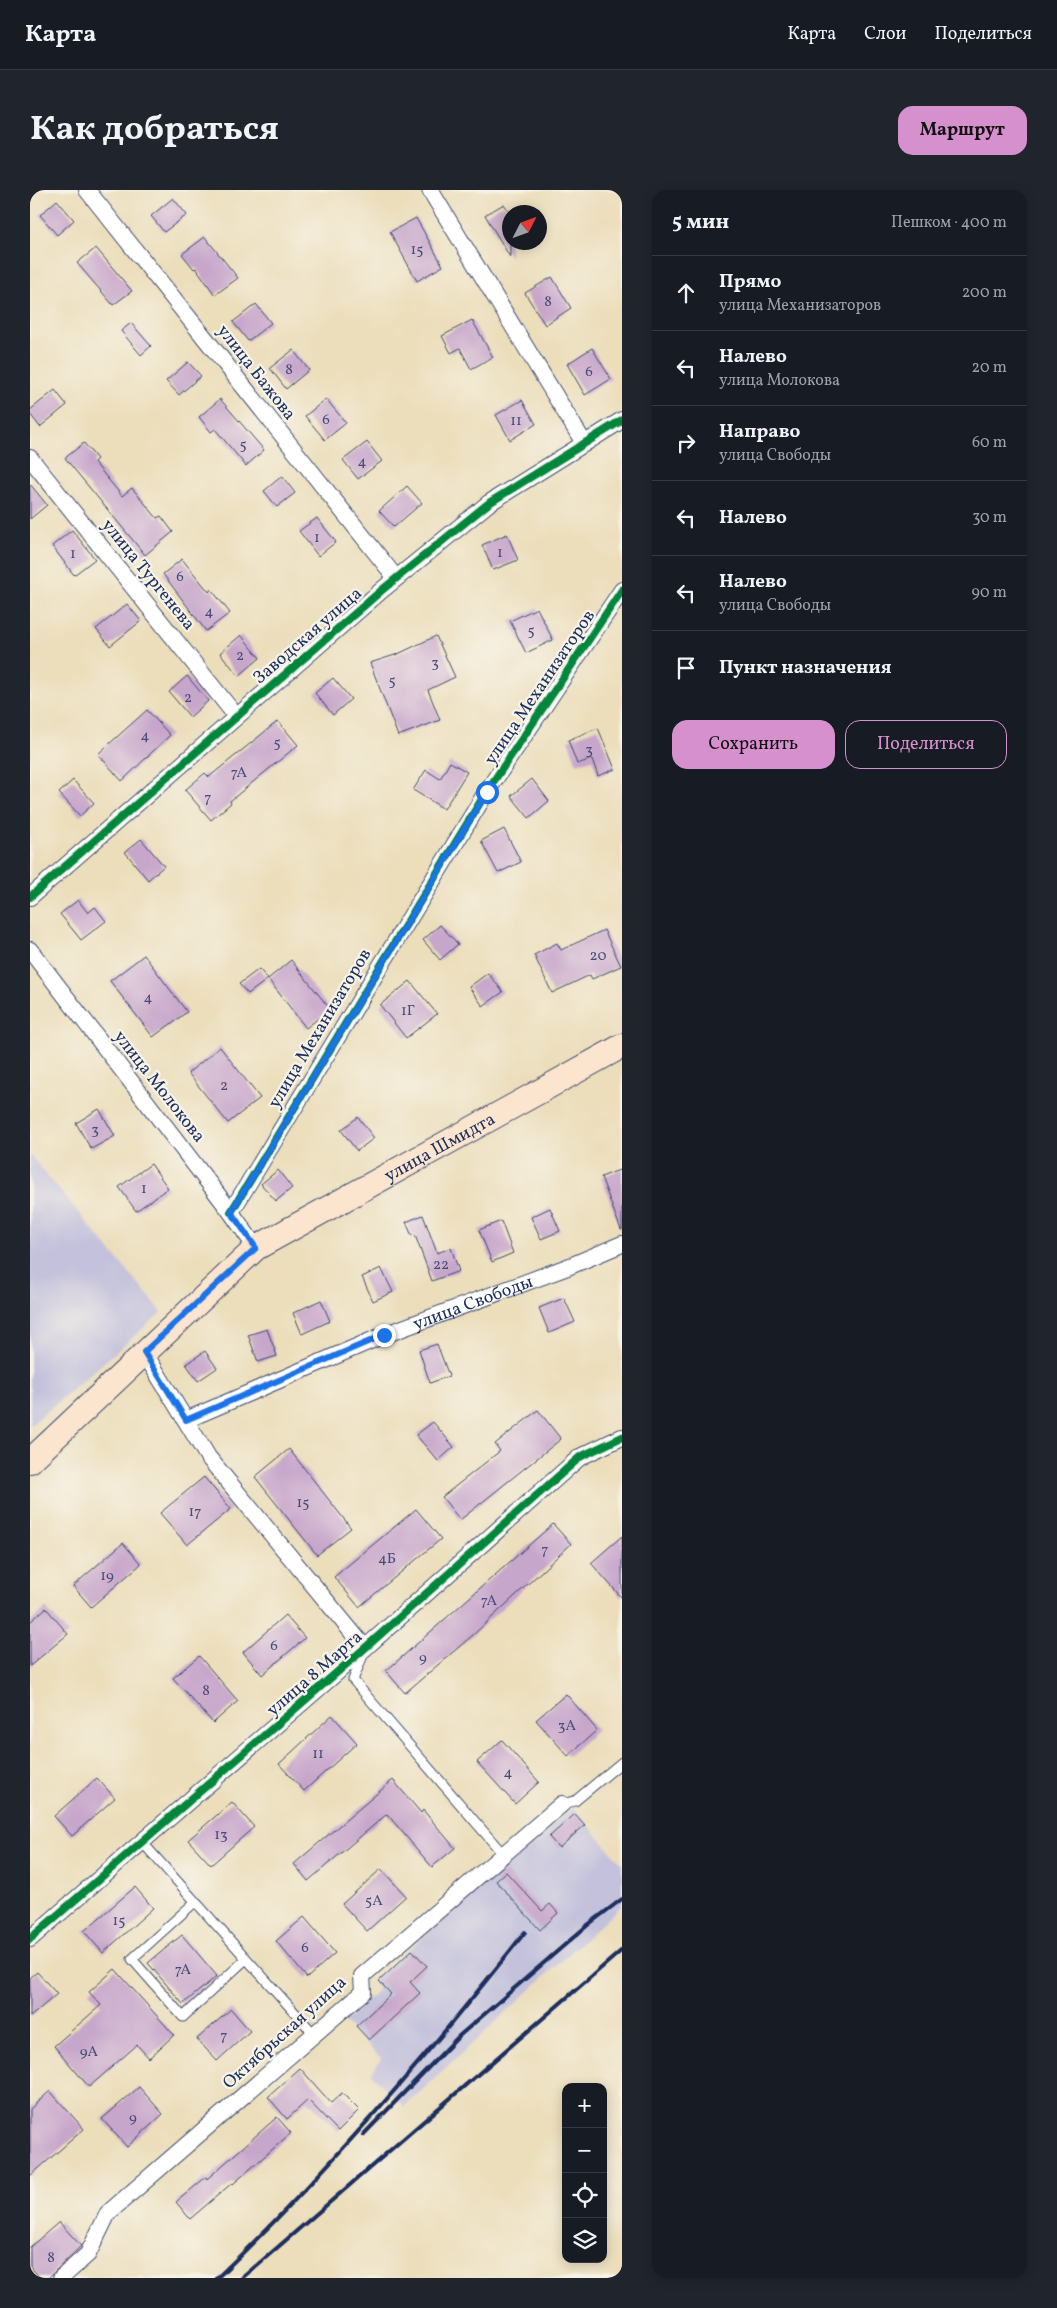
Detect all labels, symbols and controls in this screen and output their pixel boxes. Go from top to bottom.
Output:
text: Карта [25,18,96,52]
text: Карта [788,22,836,47]
text: Слои [864,22,906,47]
text: Поделиться [934,22,1032,47]
text: Как добраться [30,106,279,154]
button: Маршрут [898,106,1027,155]
north arrow [502,205,547,250]
text: 5 мин [672,208,729,237]
text: Пешком · 400 m [891,212,1007,234]
house number: 15 [410,240,424,261]
text: Прямо [719,269,781,295]
icon: ahead [672,279,700,307]
text: 200 m [962,282,1007,304]
house number: 8 [544,292,552,313]
text: улица Механизаторов [719,295,881,317]
street label: улица Бажова [210,320,301,426]
text: Налево [719,344,787,370]
icon: left [672,354,700,382]
text: 20 m [972,357,1007,379]
house number: 8 [285,360,293,381]
house number: 6 [585,362,593,383]
text: улица Молокова [719,370,840,392]
house number: 6 [322,410,330,431]
house number: 11 [510,411,522,432]
text: Направо [719,419,801,445]
icon: right [672,429,700,457]
text: 60 m [972,432,1007,454]
house number: 5 [239,435,247,456]
text: улица Свободы [719,445,831,467]
house number: 4 [358,452,367,473]
icon: left [672,504,700,532]
text: Налево [719,505,787,531]
text: 30 m [972,507,1007,529]
street label: улица Тургенева [95,514,201,636]
house number: 1 [314,528,320,549]
house number: 1 [497,543,503,564]
house number: 1 [70,544,76,565]
house number: 6 [176,567,184,588]
text: Налево [719,569,787,595]
icon: left [672,579,700,607]
street label: Заводская улица [248,582,368,691]
text: 90 m [971,582,1007,604]
text: улица Свободы [719,595,831,617]
house number: 4 [205,602,214,623]
street label: улица Механизаторов [479,605,602,770]
house number: 5 [527,621,535,642]
house number: 2 [236,646,244,667]
house number: 3 [431,653,439,674]
icon: arrive [672,654,700,682]
text: Пункт назначения [719,655,892,681]
house number: 5 [388,671,396,692]
house number: 2 [184,688,192,709]
button: Сохранить [672,720,835,769]
button: Поделиться [845,720,1007,769]
house number: 4 [141,726,150,747]
house number: 5 [273,733,281,754]
house number: 3 [585,740,593,761]
house number: 7А [231,763,248,784]
route start [476,781,499,804]
house number: 7 [204,788,212,809]
street label: улица Механизаторов [263,944,378,1113]
house number: 20 [590,946,606,967]
house number: 4 [144,988,153,1009]
house number: 1Г [401,1001,415,1022]
street label: улица Молокова [107,1026,211,1148]
house number: 2 [220,1076,228,1097]
street label: улица Шмидта [380,1107,500,1189]
house number: 3 [91,1120,99,1141]
house number: 1 [141,1179,147,1200]
house number: 22 [433,1255,449,1276]
street label: улица Свободы [410,1270,537,1337]
route end [373,1324,396,1347]
house number: 15 [296,1493,310,1514]
house number: 17 [188,1502,202,1523]
house number: 7 [541,1540,549,1561]
house number: 4Б [378,1549,396,1570]
house number: 19 [100,1566,114,1587]
house number: 7А [481,1591,498,1612]
street label: улица 8 Марта [262,1625,368,1723]
house number: 6 [270,1636,278,1657]
house number: 9 [419,1648,427,1669]
house number: 8 [202,1681,210,1702]
house number: 3А [558,1716,577,1737]
house number: 11 [312,1744,324,1765]
house number: 4 [504,1763,513,1784]
house number: 13 [214,1825,228,1846]
house number: 5А [365,1891,383,1912]
house number: 15 [112,1911,126,1932]
house number: 6 [301,1938,309,1959]
house number: 7А [175,1960,192,1981]
street label: Октябрьская улица [218,1971,352,2096]
house number: 7 [220,2026,228,2047]
house number: 9А [80,2042,99,2063]
map controls [562,2083,607,2263]
button: + [562,2083,607,2128]
house number: 9 [129,2108,137,2129]
button: − [562,2128,607,2173]
button: locate [562,2173,607,2218]
button: layers [562,2218,607,2263]
house number: 8 [47,2248,55,2269]

